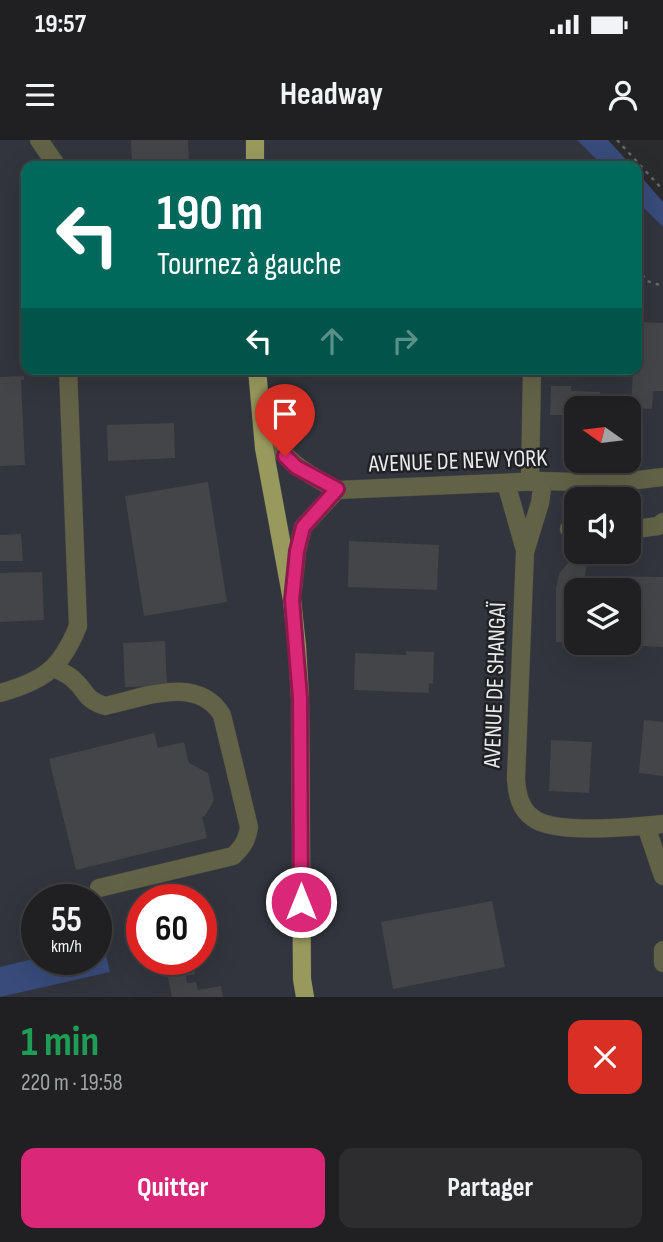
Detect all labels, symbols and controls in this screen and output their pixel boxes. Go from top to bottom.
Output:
text: 19:57 [35,9,86,40]
text: Headway [280,75,383,114]
icon: menu [21,76,59,114]
icon: person [604,76,642,114]
text: 190 m [157,185,263,244]
icon: left [42,189,133,280]
text: Tournez à gauche [157,245,342,284]
icon: left [240,322,278,360]
icon: ahead [313,322,351,360]
icon: right [386,322,424,360]
pin [255,384,315,456]
icon: arrive [266,395,304,433]
north arrow [564,396,640,472]
map controls [564,396,641,655]
street label: AVENUE DE NEW YORK [367,443,548,479]
button: sound [564,487,641,564]
button: layers [564,578,641,655]
street label: AVENUE DE SHANGAÏ [478,601,512,769]
position arrow [264,865,338,939]
speed limit sign: 60 [126,884,217,975]
text: 55 [51,899,82,942]
text: km/h [51,936,82,957]
text: 1 min [21,1017,99,1068]
button: close [568,1020,642,1094]
text: 220 m · 19:58 [21,1069,122,1097]
button: Quitter [21,1148,325,1228]
button: Partager [339,1148,642,1228]

